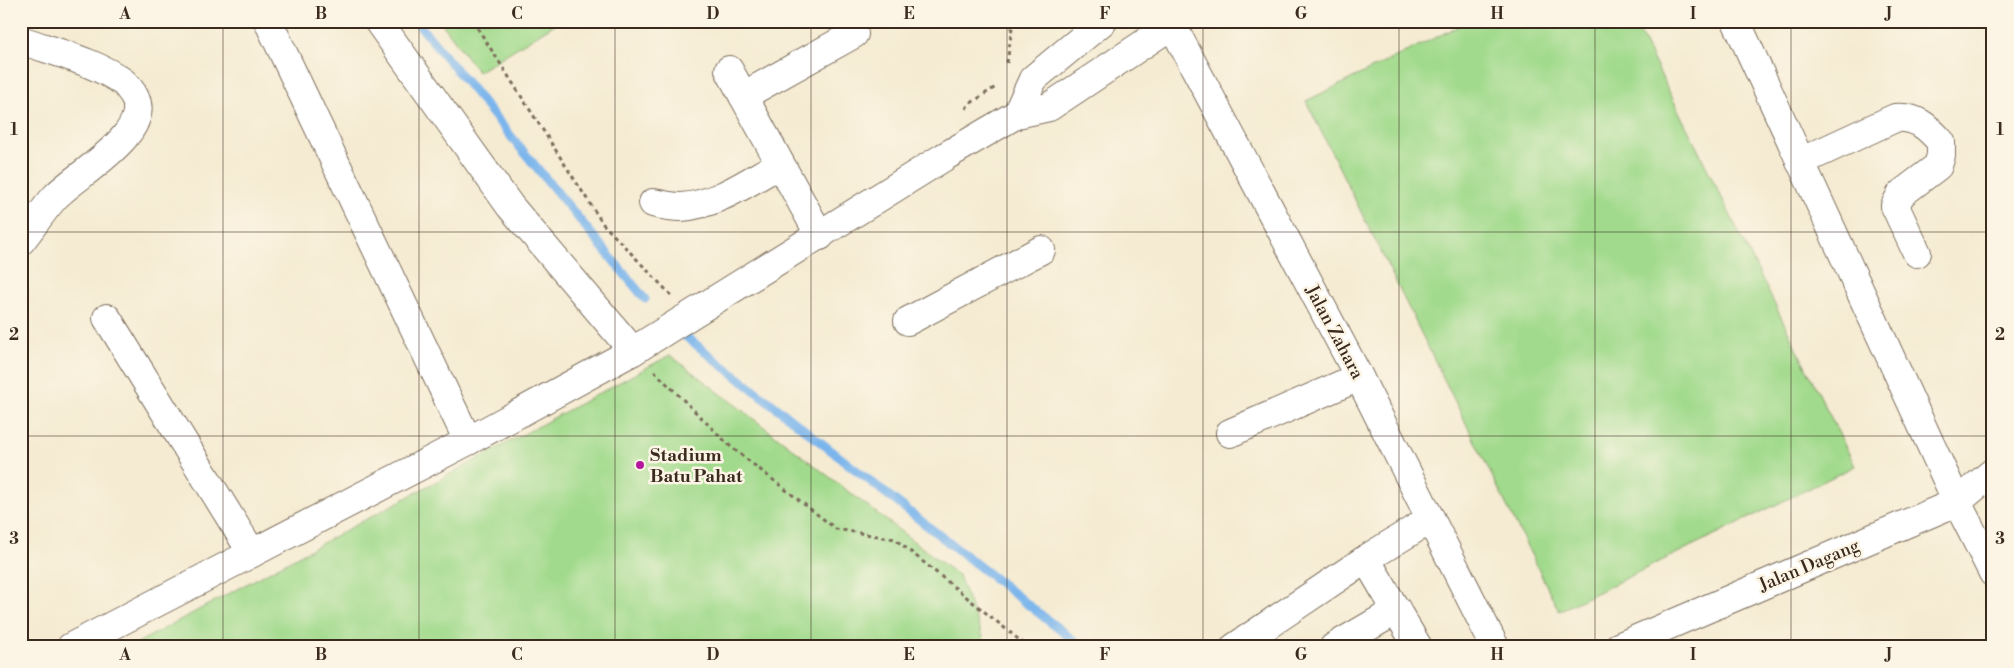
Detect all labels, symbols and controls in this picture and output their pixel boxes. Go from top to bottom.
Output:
text: A [118,4,131,24]
text: B [315,4,327,24]
text: C [511,4,523,24]
text: D [707,4,720,24]
text: E [903,4,915,24]
text: F [1099,4,1111,24]
text: G [1295,4,1308,24]
text: H [1490,4,1504,24]
text: I [1690,4,1696,24]
text: J [1884,4,1892,24]
text: 1 [10,120,18,140]
text: 1 [1996,120,2004,140]
street label: Jalan Zahara [1300,280,1369,384]
text: 2 [9,325,19,345]
text: 2 [1995,325,2005,345]
place label: Stadium Batu Pahat [650,444,743,488]
marker: Stadium Batu Pahat [634,459,646,471]
text: 3 [9,529,19,549]
text: 3 [1995,529,2005,549]
street label: Jalan Dagang [1754,534,1864,597]
text: A [118,645,131,665]
text: B [315,645,327,665]
text: C [511,645,523,665]
text: D [707,645,720,665]
text: E [903,645,915,665]
text: F [1099,645,1111,665]
text: G [1295,645,1308,665]
text: H [1490,645,1504,665]
text: I [1690,645,1696,665]
text: J [1884,645,1892,665]

